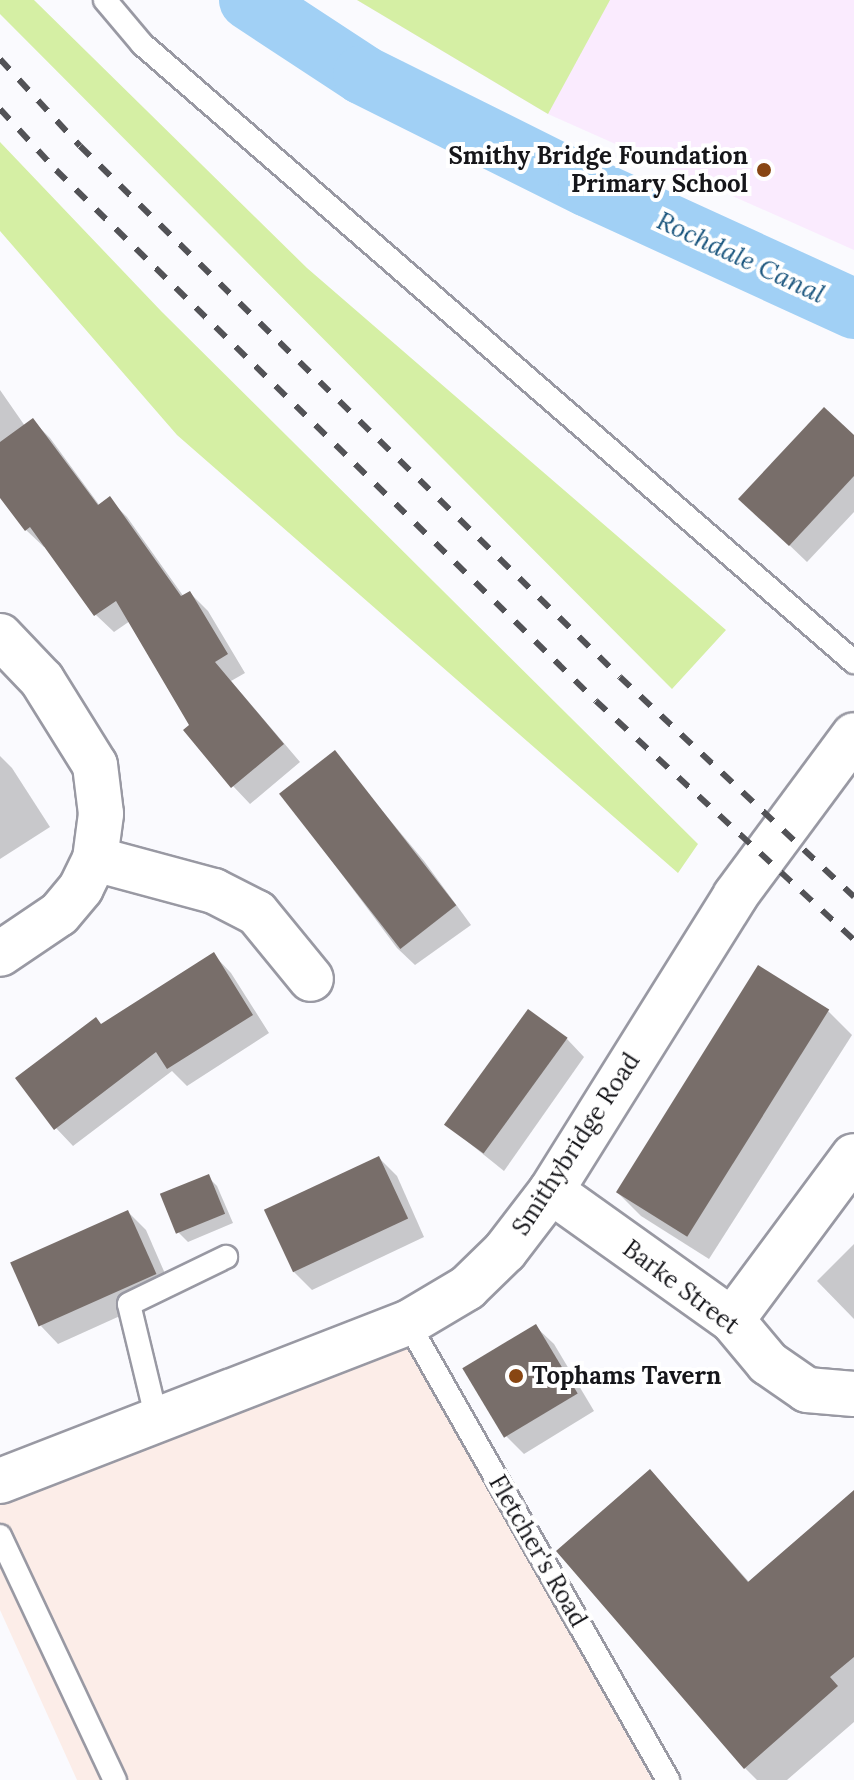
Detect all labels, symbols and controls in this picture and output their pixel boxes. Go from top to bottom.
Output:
place label: Smithy Bridge Foundation Primary School [449,142,748,198]
marker: Smithy Bridge Foundation Primary School [755,161,773,179]
water label: Rochdale Canal [652,204,830,310]
street label: Smithybridge Road [506,1047,646,1241]
street label: Barke Street [617,1234,745,1340]
place label: Tophams Tavern [532,1362,721,1390]
marker: Tophams Tavern [507,1367,525,1385]
street label: Fletcher's Road [483,1470,593,1632]

